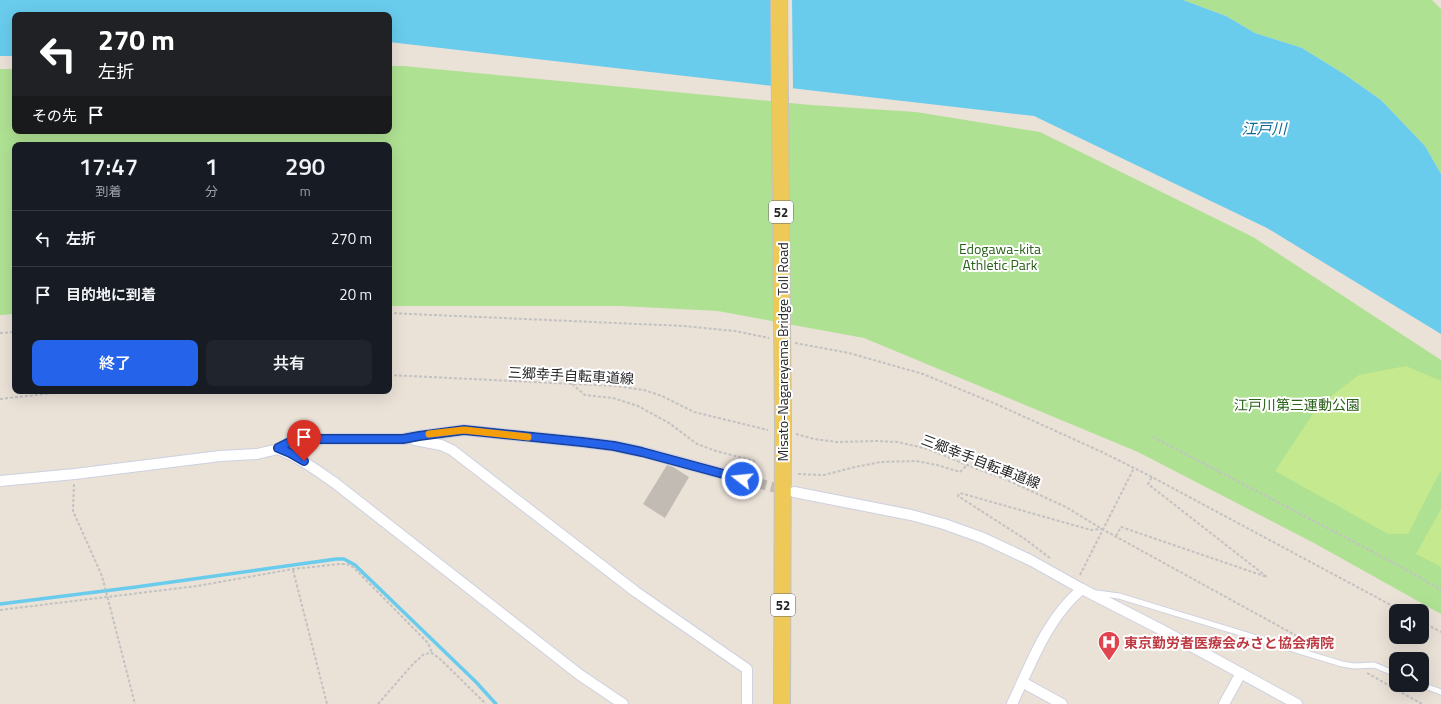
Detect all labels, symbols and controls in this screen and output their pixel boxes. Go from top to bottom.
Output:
text: 270 m [98,18,175,61]
icon: left [32,28,84,80]
text: 左折 [98,58,134,85]
text: その先 [32,104,77,127]
icon: arrive [85,104,107,126]
water label: 江戸川 [1241,117,1288,140]
text: 17:47 [79,148,138,184]
text: 1 [205,148,218,184]
text: 290 [285,148,325,184]
text: 到着 [95,181,121,201]
text: 分 [205,181,218,201]
text: m [300,181,311,201]
road number: 52 [769,201,793,223]
text: 左折 [66,227,96,250]
text: 270 m [331,227,372,250]
icon: left [32,228,54,250]
park label: Edogawa-kita Athletic Park [959,238,1041,275]
street label: Misato-Nagareyama Bridge Toll Road [772,242,793,462]
text: 目的地に到着 [66,283,156,306]
text: 20 m [339,283,372,306]
icon: arrive [32,284,54,306]
button: 終了 [32,340,198,386]
button: 共有 [206,340,372,386]
street label: 三郷幸手自転車道線 [508,361,634,389]
park label: 江戸川第三運動公園 [1234,394,1360,415]
pin [287,420,321,461]
icon: arrive [293,426,315,448]
street label: 三郷幸手自転車道線 [918,429,1044,493]
position arrow [721,458,763,500]
road number: 52 [771,594,795,616]
map controls [1389,604,1429,692]
button: sound [1389,604,1429,644]
hospital icon: 東京勤労者医療会みさと協会病院 [1096,629,1122,662]
place label: 東京勤労者医療会みさと協会病院 [1124,632,1334,653]
button: search [1389,652,1429,692]

